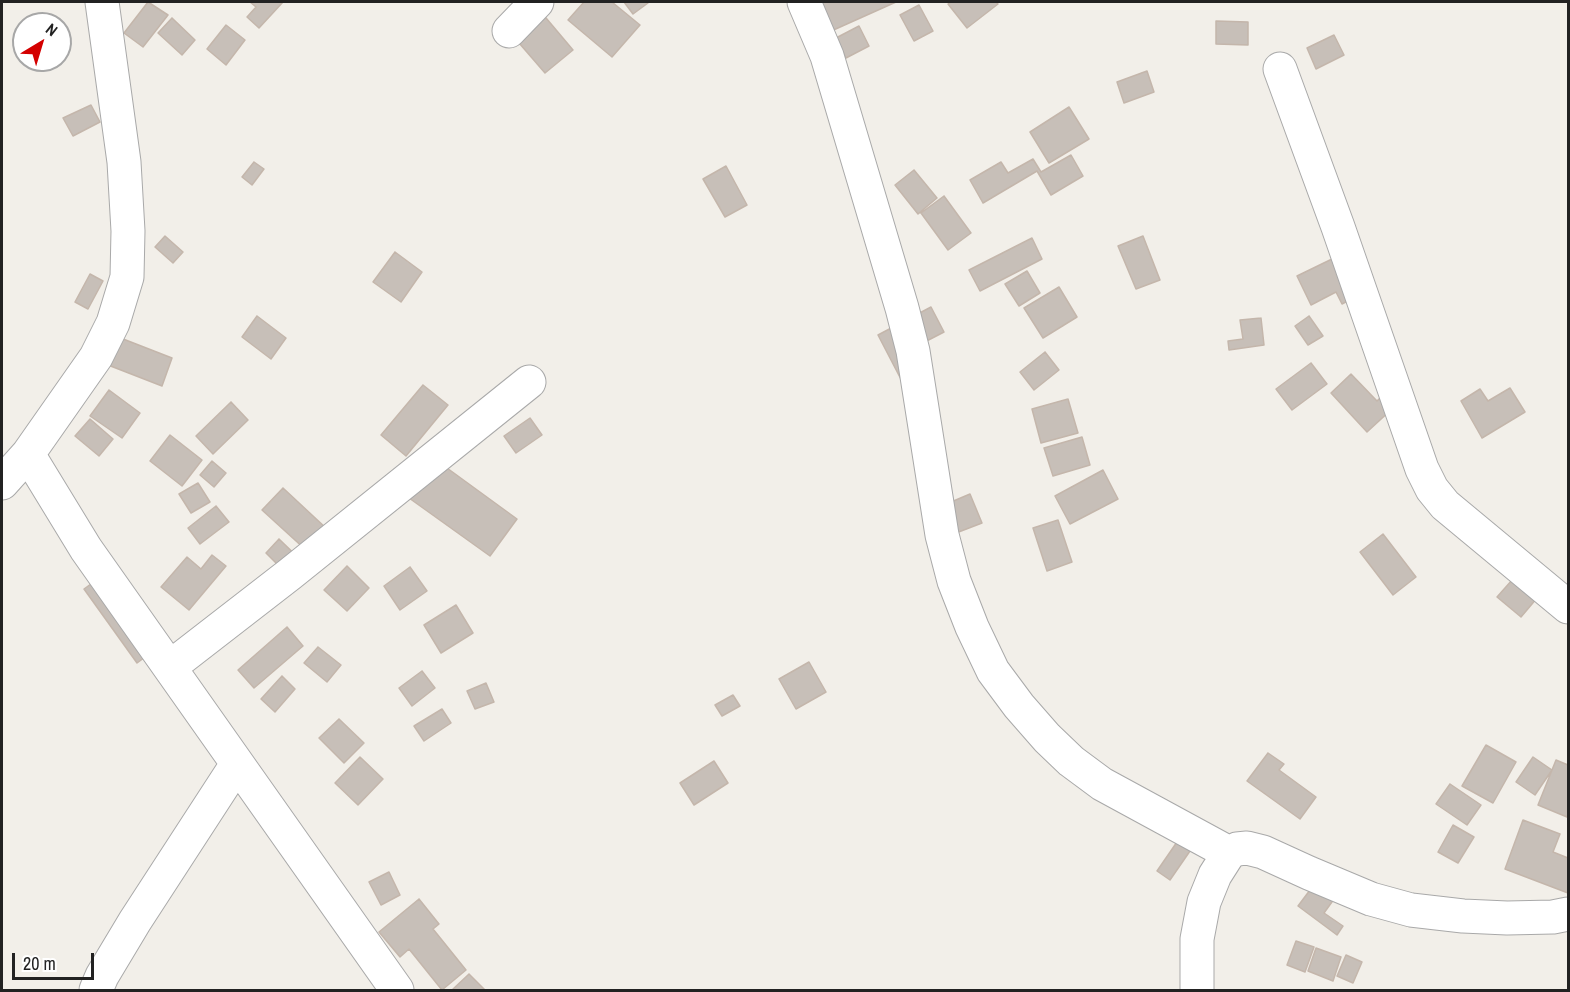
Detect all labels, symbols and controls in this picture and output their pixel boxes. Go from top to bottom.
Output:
north arrow [12,12,72,72]
text: N [41,18,62,41]
scale bar [15,941,98,979]
text: 20 m [23,951,56,976]

